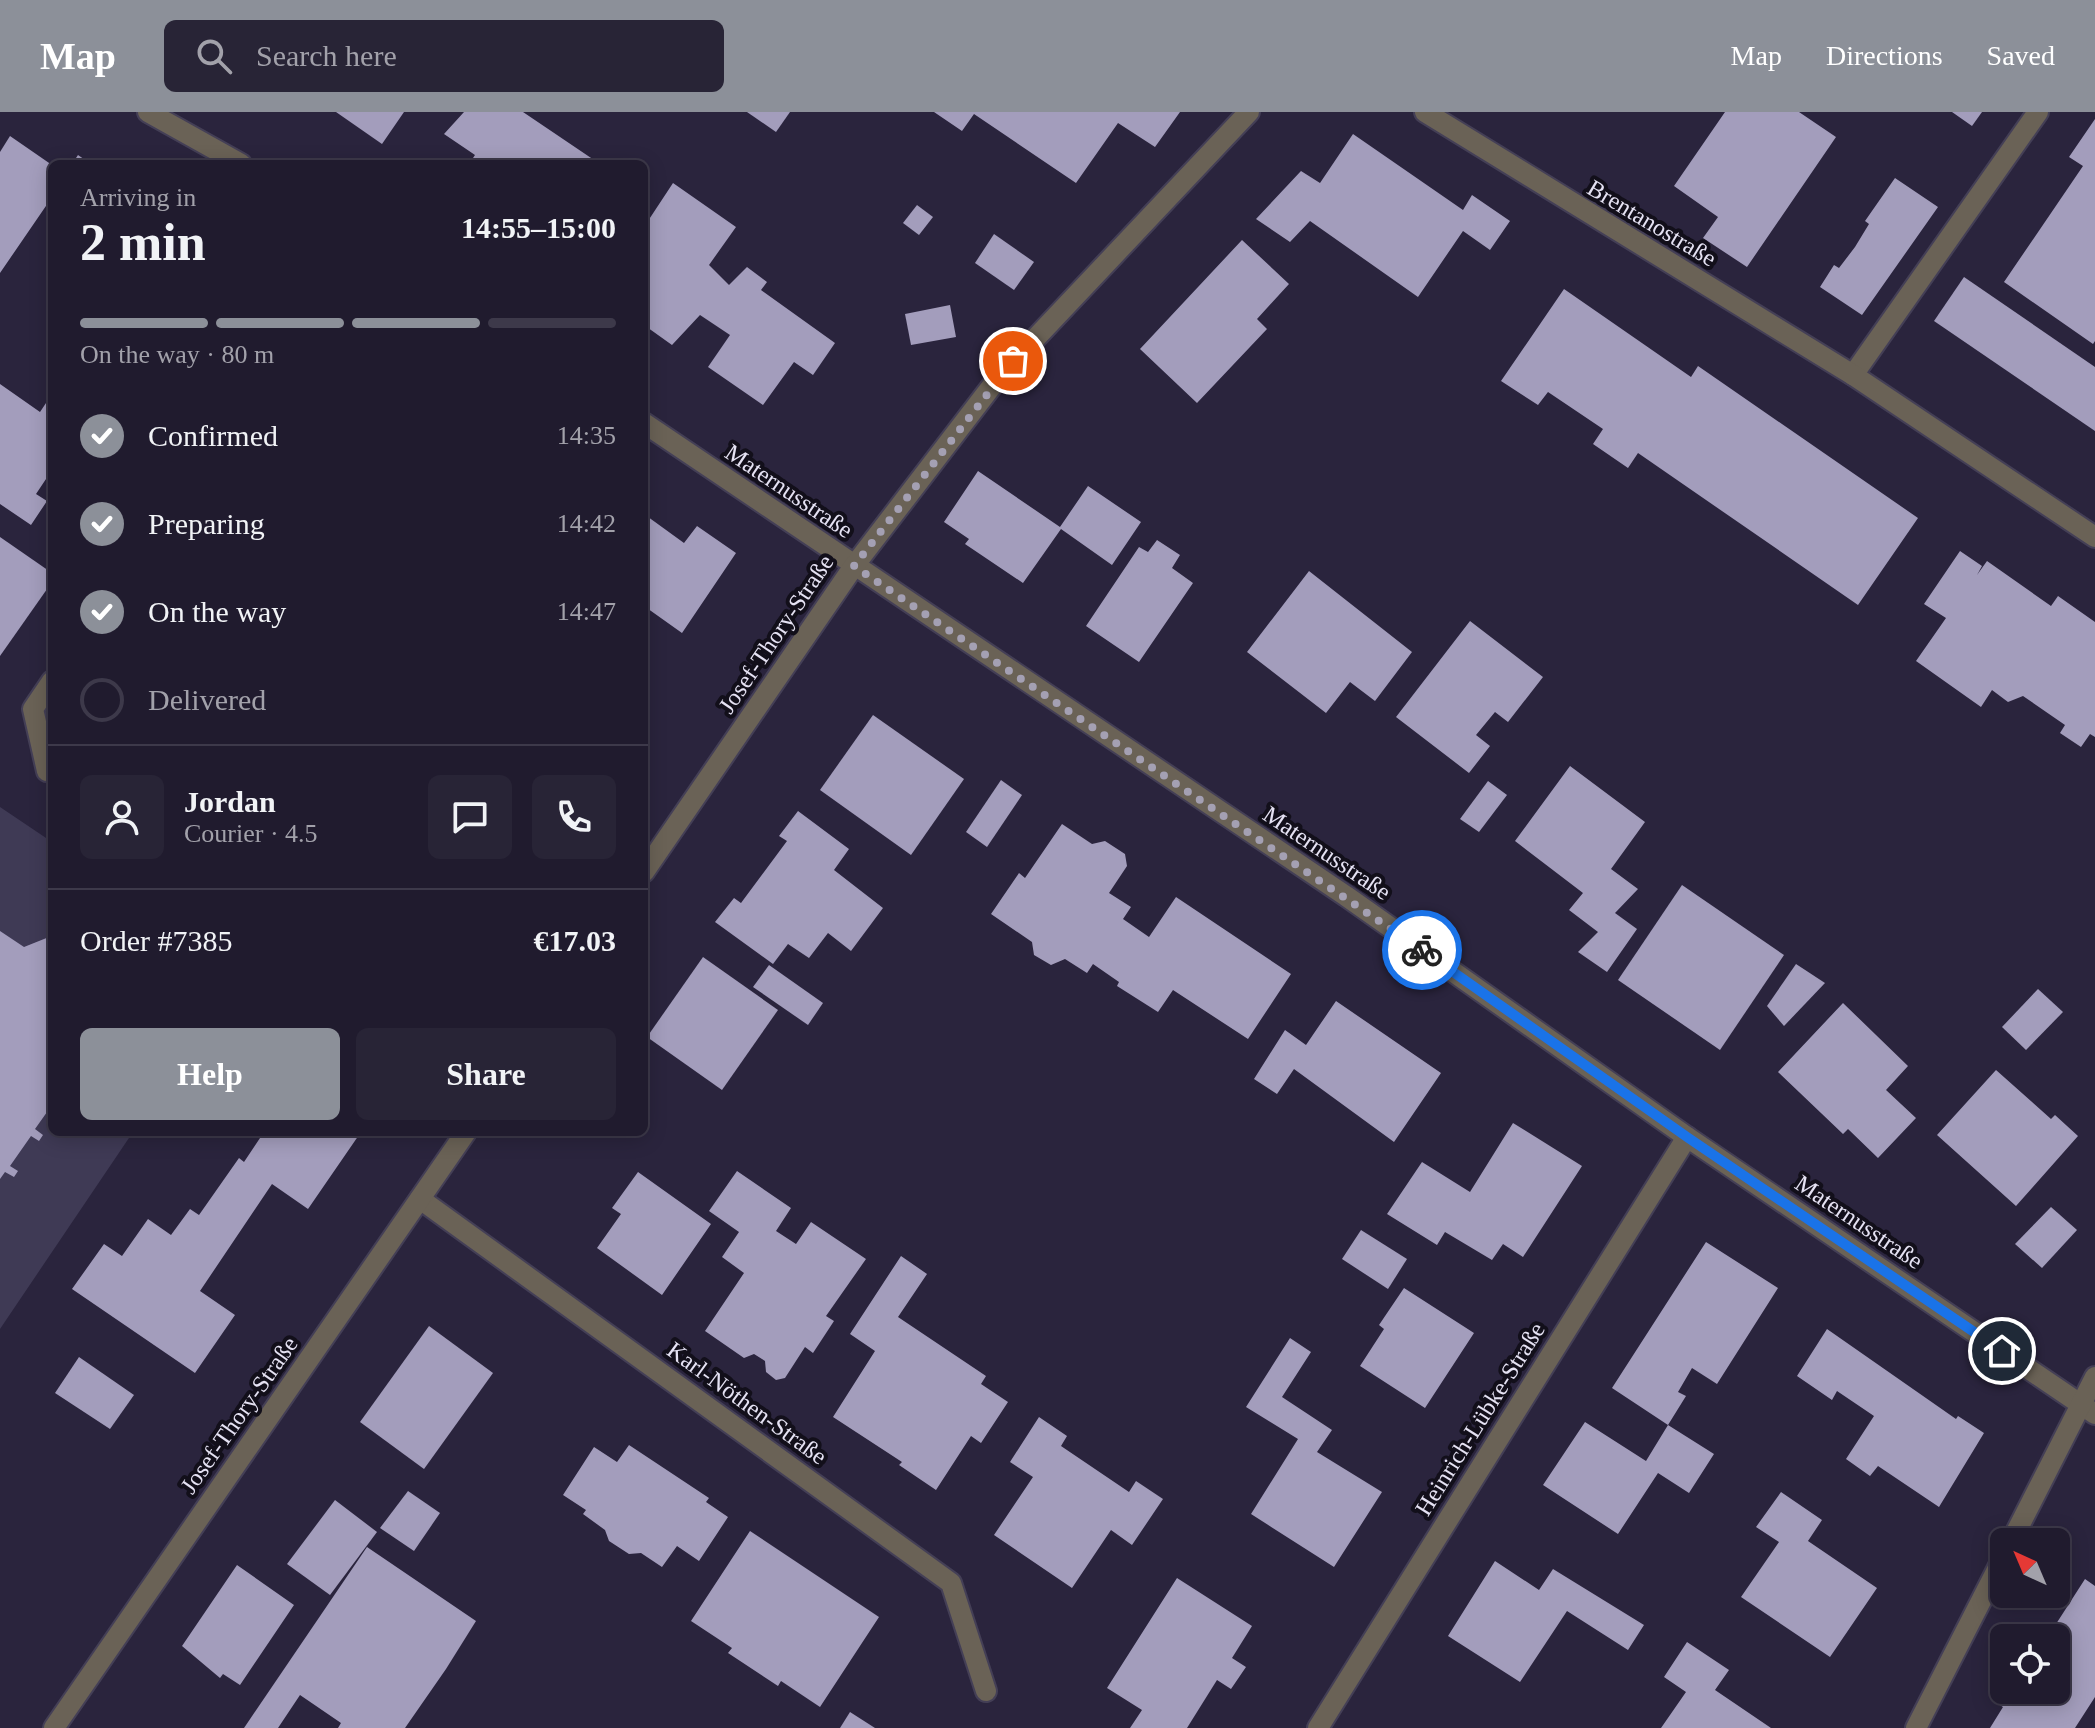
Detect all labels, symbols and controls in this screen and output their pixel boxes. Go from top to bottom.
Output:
search box [164,20,724,92]
icon: search [192,34,236,78]
text: Map [40,35,116,77]
text: Search here [256,39,397,72]
text: Map [1731,40,1782,71]
text: Directions [1826,40,1943,71]
text: Saved [1987,40,2055,71]
street label: Brentanostraße [1583,174,1721,272]
text: Arriving in [80,183,196,212]
text: 14:55–15:00 [461,211,616,244]
text: 2 min [80,214,206,271]
pin [979,327,1047,395]
icon: bag [991,339,1035,383]
text: On the way · 80 m [80,340,274,369]
icon: check [80,414,124,458]
text: Confirmed [148,419,278,452]
text: 14:35 [557,421,616,450]
street label: Maternusstraße [720,439,858,543]
icon: check [80,502,124,546]
text: Preparing [148,507,265,540]
text: 14:42 [557,509,616,538]
street label: Josef-Thory-Straße [713,550,839,718]
icon: check [80,590,124,634]
text: On the way [148,595,286,628]
text: 14:47 [557,597,616,626]
text: Delivered [148,683,266,716]
button: person [80,775,164,859]
button: chat [428,775,512,859]
button: phone [532,775,616,859]
text: Jordan [184,785,276,818]
street label: Maternusstraße [1258,801,1396,905]
text: Courier · 4.5 [184,819,318,848]
courier [1382,910,1462,990]
text: Order #7385 [80,924,232,957]
text: €17.03 [534,924,616,957]
icon: bike [1400,928,1444,972]
button: Help [80,1028,340,1120]
button: Share [356,1028,616,1120]
street label: Maternusstraße [1790,1170,1928,1274]
pin [1968,1317,2036,1385]
street label: Heinrich-Lübke-Straße [1410,1318,1550,1520]
icon: home [1980,1329,2024,1373]
street label: Josef-Thory-Straße [175,1332,303,1498]
street label: Karl-Nöthen-Straße [662,1336,832,1470]
north arrow [1990,1528,2070,1608]
map controls [1990,1528,2070,1704]
button: locate [1990,1624,2070,1704]

